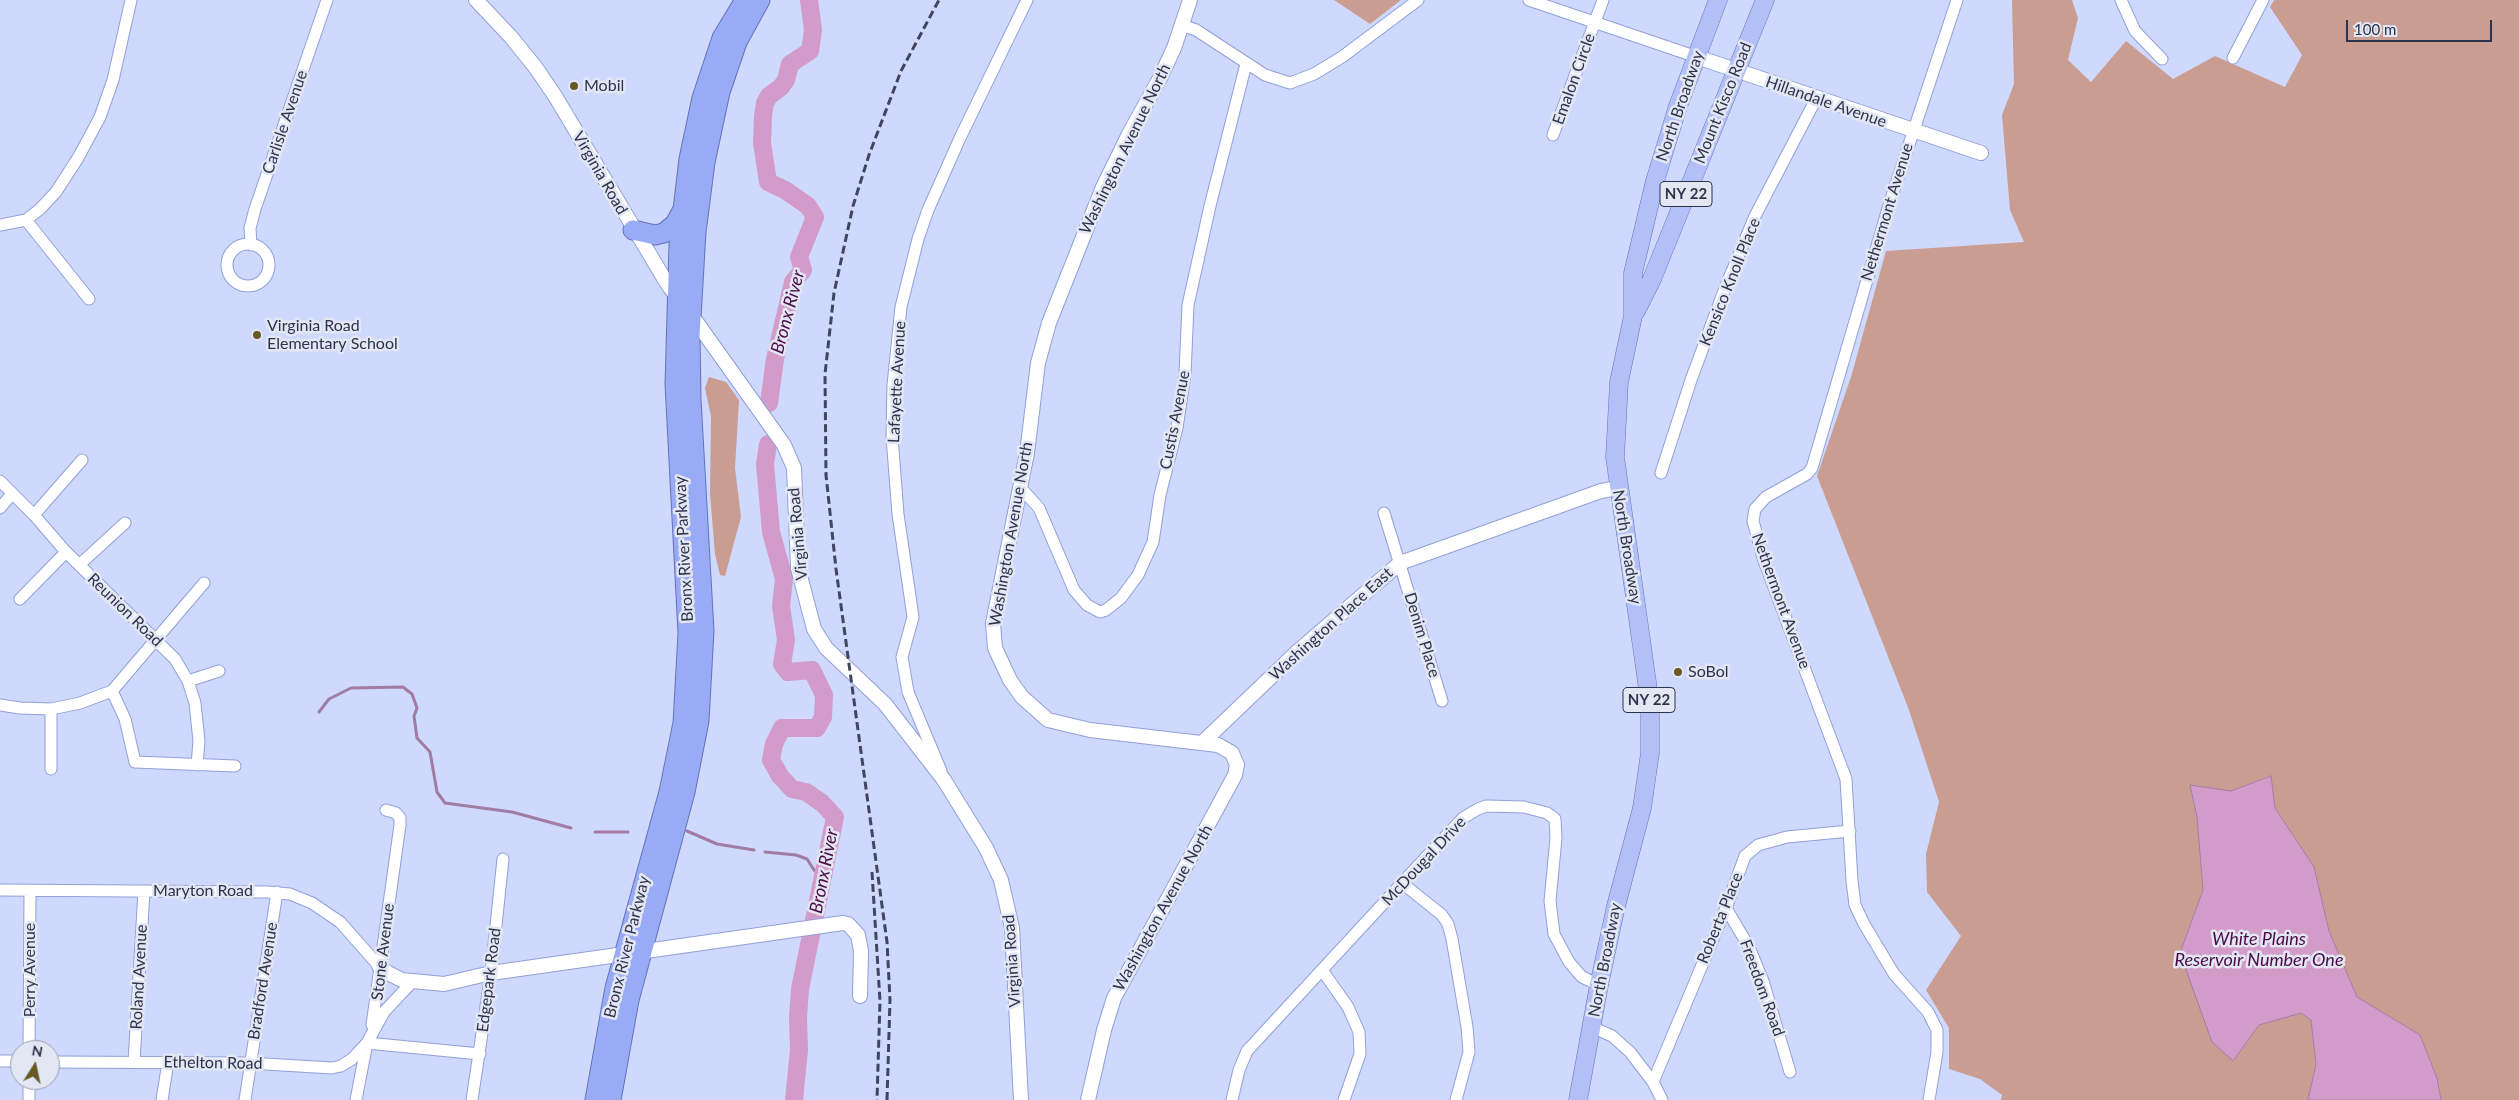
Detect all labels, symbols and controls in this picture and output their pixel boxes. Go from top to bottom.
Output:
scale bar [2349,10,2495,42]
text: 100 m [2354,20,2396,38]
street label: Emalon Circle [1549,31,1599,127]
street label: Mount Kisco Road [1690,40,1756,166]
street label: North Broadway [1652,48,1708,164]
street label: Washington Avenue North [1075,61,1175,237]
street label: Carlisle Avenue [258,68,312,176]
street label: Hillandale Avenue [1763,72,1889,132]
place label: Mobil [584,76,624,96]
marker: Mobil [568,80,580,92]
street label: Virginia Road [568,128,632,218]
street label: Nethermont Avenue [1857,141,1917,283]
road number: NY 22 [1660,182,1712,206]
street label: Kensico Knoll Place [1696,215,1764,349]
water label: Bronx River [766,268,810,356]
place label: Virginia Road Elementary School [267,316,398,354]
street label: Lafayette Avenue [884,320,910,444]
marker: Virginia Road Elementary School [251,329,263,341]
street label: Custis Avenue [1156,369,1194,471]
street label: Washington Avenue North [985,440,1037,628]
street label: Bronx River Parkway [671,476,697,622]
street label: Virginia Road [784,487,812,581]
street label: North Broadway [1608,488,1646,606]
street label: Nethermont Avenue [1747,530,1815,672]
street label: Washington Place East [1265,564,1397,684]
street label: Reunion Road [83,569,167,651]
street label: Denim Place [1400,590,1444,680]
place label: SoBol [1688,662,1729,682]
marker: SoBol [1672,666,1684,678]
road number: NY 22 [1623,688,1675,712]
street label: McDougal Drive [1378,813,1470,909]
street label: Washington Avenue North [1109,822,1217,994]
water label: Bronx River [805,827,843,915]
street label: Roberta Place [1693,870,1747,966]
street label: Bronx River Parkway [600,874,654,1020]
street label: Maryton Road [153,881,253,901]
street label: North Broadway [1585,901,1625,1019]
street label: Stone Avenue [368,902,398,1002]
street label: Virginia Road [999,914,1025,1008]
street label: Bradford Avenue [244,921,282,1041]
street label: Perry Avenue [20,923,40,1017]
street label: Roland Avenue [127,924,151,1030]
street label: Edgepark Road [473,927,505,1033]
water label: White Plains Reservoir Number One [2174,928,2344,971]
street label: Freedom Road [1736,937,1788,1039]
north arrow [10,1040,60,1090]
text: N [31,1041,44,1060]
street label: Ethelton Road [163,1053,263,1073]

